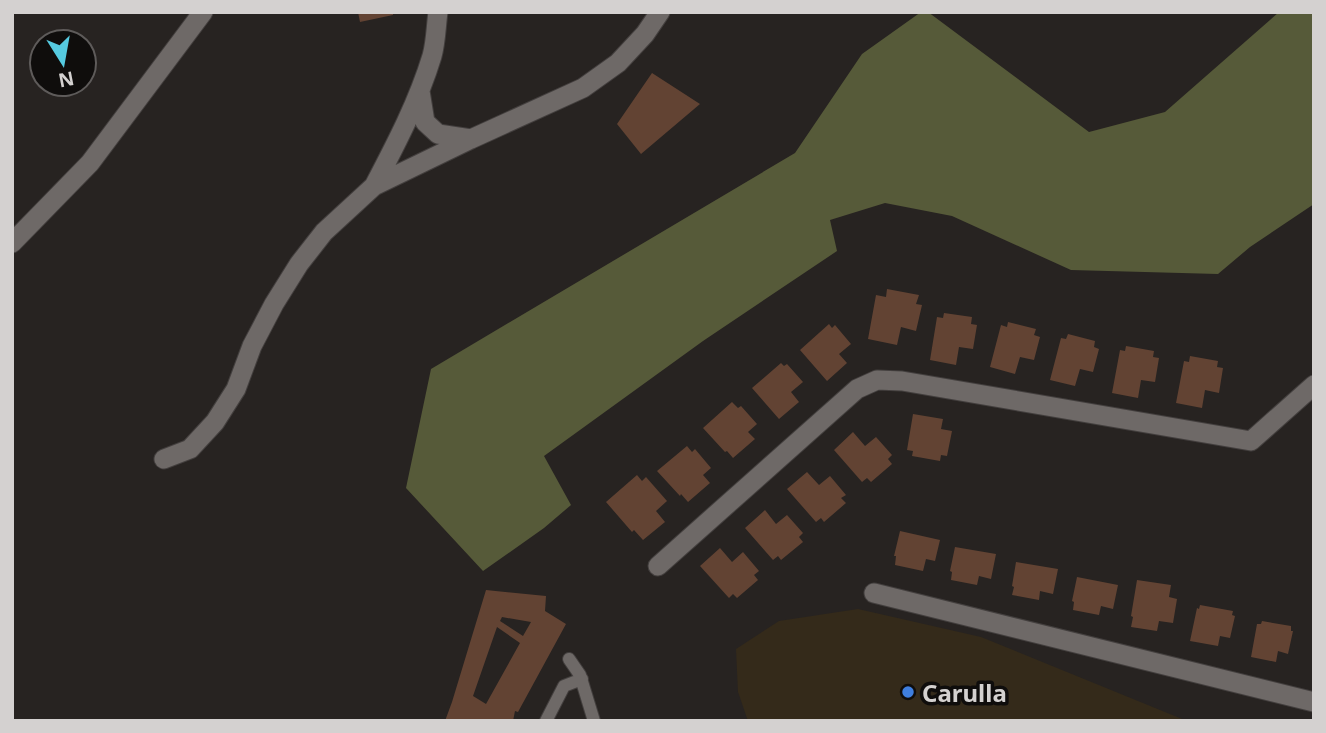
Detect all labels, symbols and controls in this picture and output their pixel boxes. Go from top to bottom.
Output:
north arrow [28,28,98,98]
text: N [56,65,76,94]
place label: Carulla [922,676,1007,709]
marker: Carulla [900,684,916,700]

